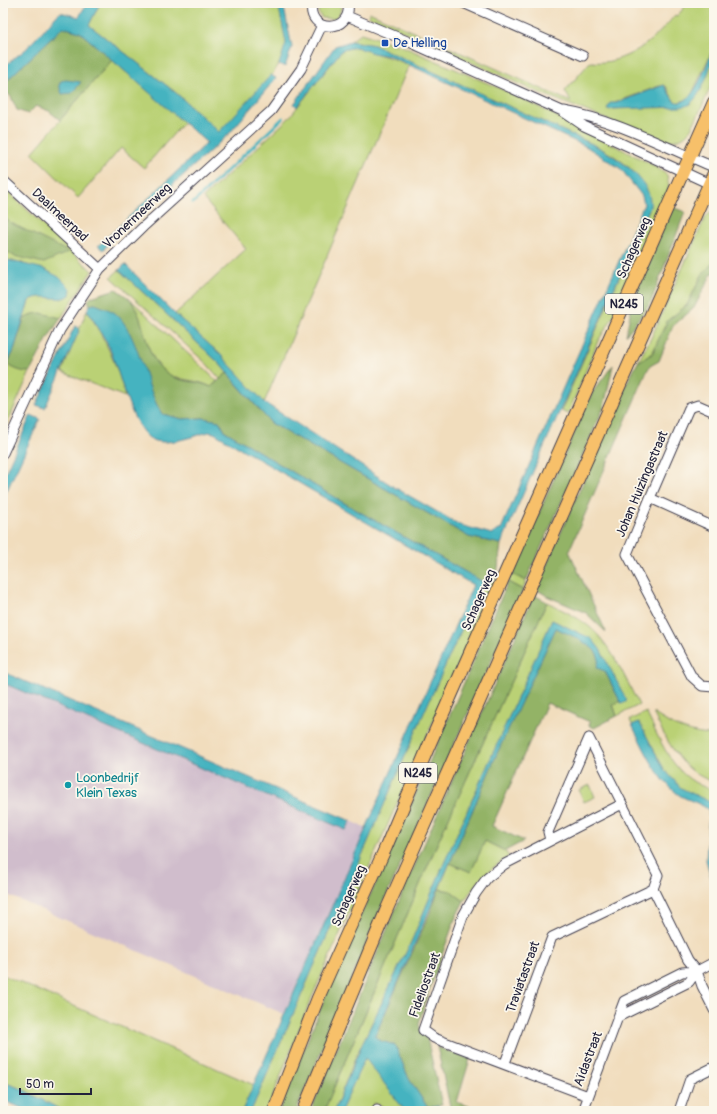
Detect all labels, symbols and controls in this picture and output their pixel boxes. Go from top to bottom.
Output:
place label: De Helling [393,35,447,51]
marker: De Helling [380,38,390,48]
street label: Vronermeerweg [99,180,175,252]
street label: Daalmeerpad [29,185,91,245]
street label: Schagerweg [613,214,655,281]
road number: N245 [605,294,643,314]
street label: Johan Huizingastraat [612,428,672,539]
street label: Schagerweg [458,566,500,633]
road number: N245 [399,763,437,783]
place label: Loonbedrijf Klein Texas [76,770,140,801]
marker: Loonbedrijf Klein Texas [63,780,73,790]
street label: Schagerweg [328,862,370,929]
street label: Traviatastraat [503,938,544,1015]
street label: Fideliostraat [406,950,444,1020]
street label: Aïdastraat [570,1029,606,1089]
scale bar [20,1070,91,1096]
text: 50 m [26,1077,54,1092]

